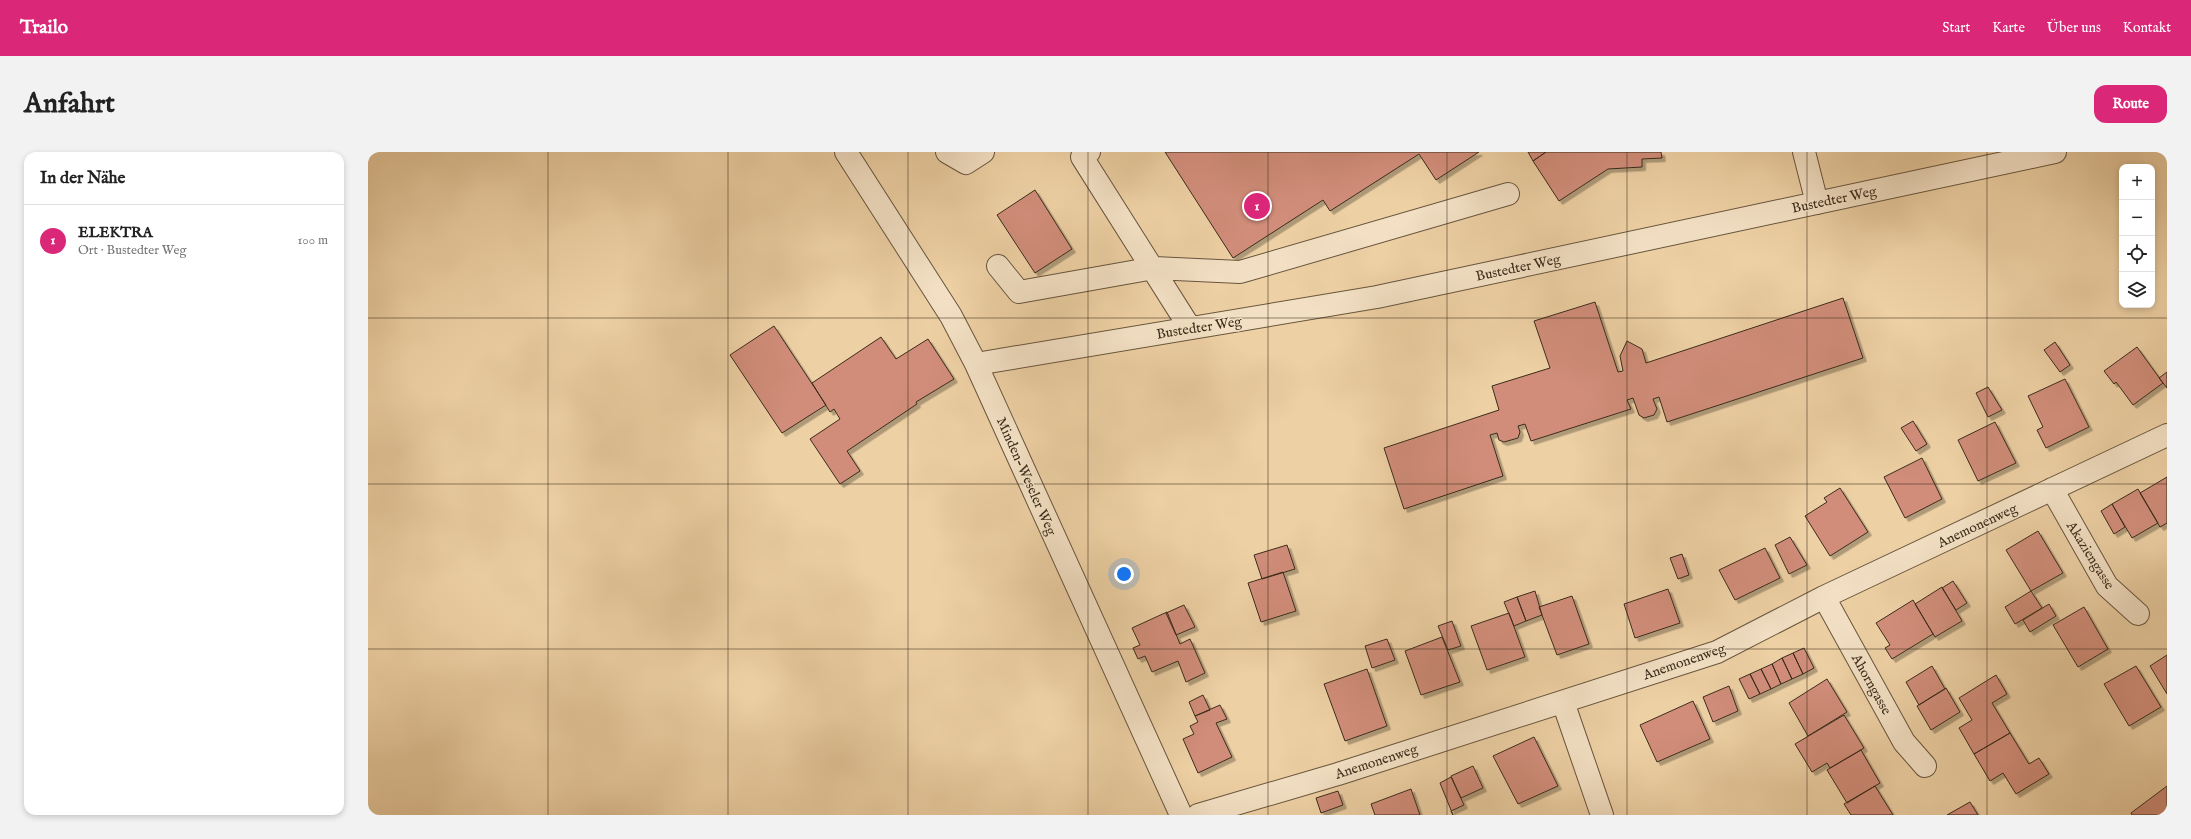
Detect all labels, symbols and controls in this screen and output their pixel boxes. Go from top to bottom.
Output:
text: Trailo [20,16,68,40]
text: Start [1942,19,1970,37]
text: Karte [1992,19,2025,37]
text: Über uns [2047,19,2101,37]
text: Kontakt [2123,19,2171,37]
button: Route [2094,85,2167,123]
text: Anfahrt [24,87,115,122]
map controls [2119,164,2155,308]
button: + [2119,164,2155,200]
text: In der Nähe [40,168,125,189]
street label: Bustedter Weg [1790,182,1879,218]
pin: 1 [1244,191,1270,221]
button: − [2119,200,2155,236]
text: ELEKTRA [78,223,153,242]
text: 1 [51,232,55,249]
text: 100 m [298,232,328,249]
button: locate [2119,236,2155,272]
text: Ort · Bustedter Weg [78,242,187,259]
street label: Bustedter Weg [1474,250,1563,286]
button: layers [2119,272,2155,308]
street label: Bustedter Weg [1155,312,1244,344]
street label: Minden-Weseler Weg [992,414,1060,539]
street label: Anemonenweg [1934,499,2021,553]
street label: Akaziengasse [2062,517,2118,593]
your location [1114,564,1134,584]
street label: Anemonenweg [1640,639,1728,685]
street label: Ahorngasse [1847,650,1895,719]
street label: Anemonenweg [1332,740,1420,784]

